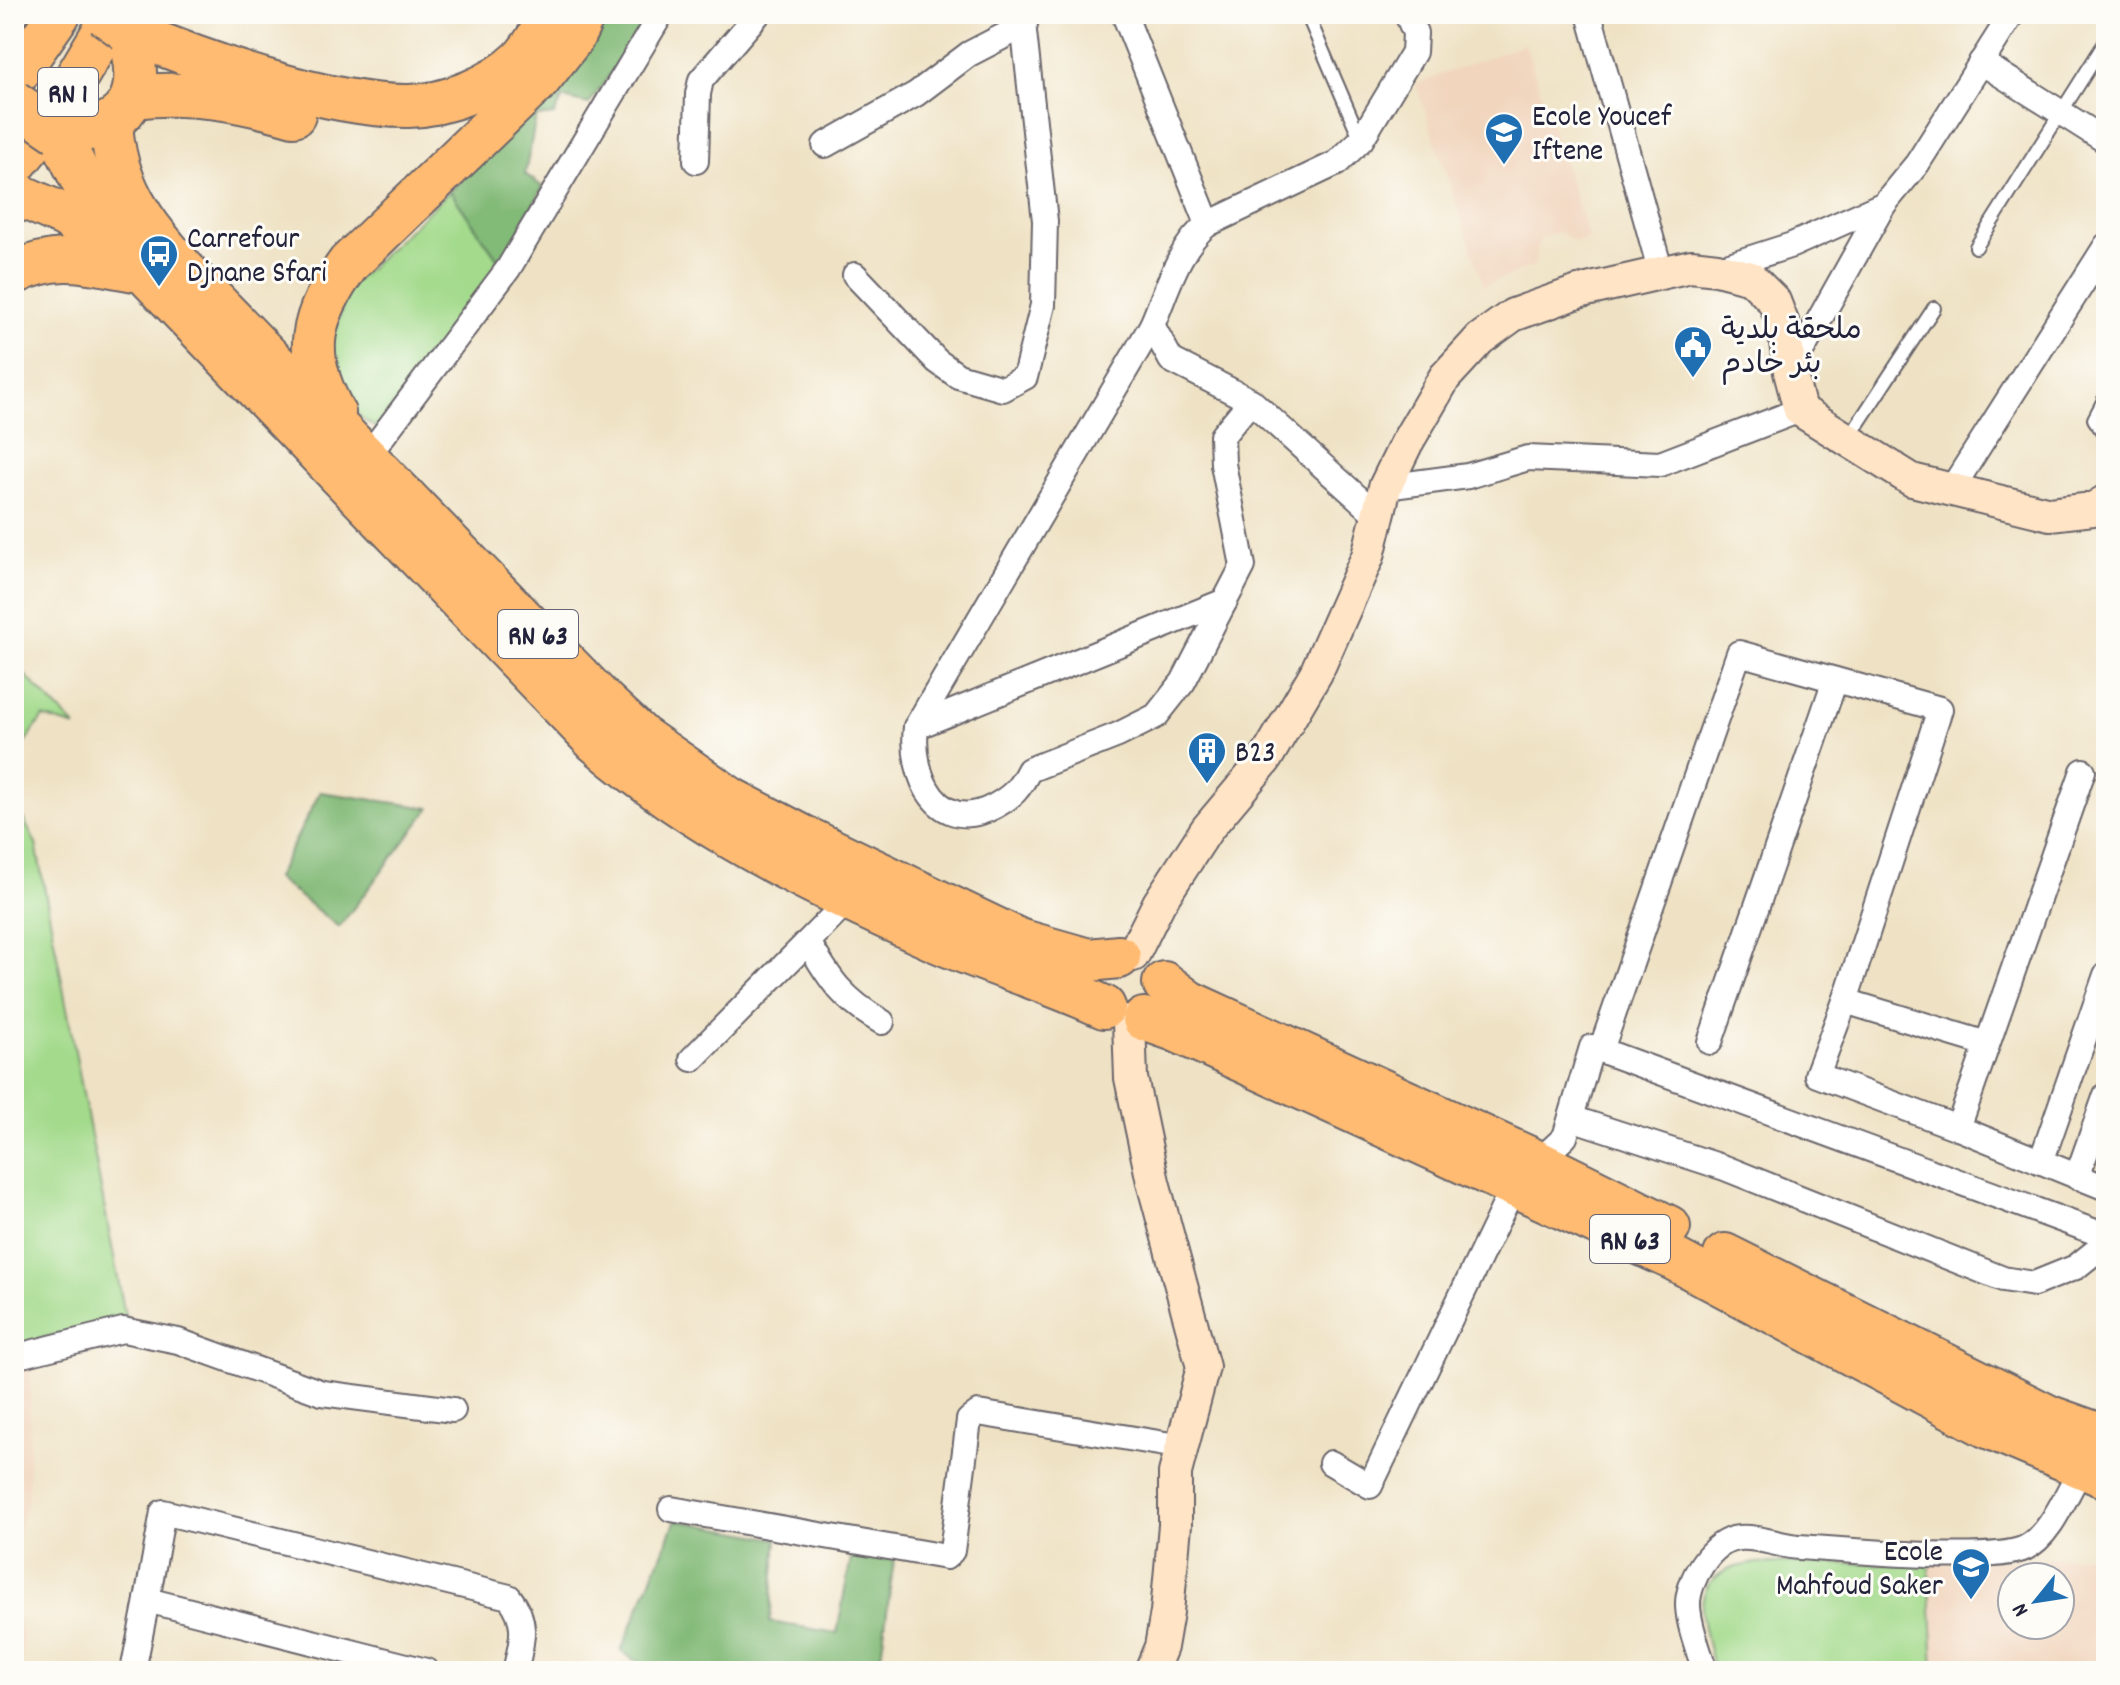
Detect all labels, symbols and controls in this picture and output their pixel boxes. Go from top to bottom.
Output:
road number: RN 1 [38,68,98,116]
place label: Ecole Youcef Iftene [1532,98,1673,175]
school or university icon: Ecole Youcef Iftene [1483,111,1525,166]
place label: Carrefour Djnane Sfari [187,220,327,297]
bus stop icon: Carrefour Djnane Sfari [138,233,180,288]
place label: ملحقة بلدية بئر خادم [1721,311,1862,388]
public building icon: ملحقة بلدية بئر خادم [1672,324,1714,379]
road number: RN 63 [498,610,578,658]
building icon: B23 [1186,730,1228,785]
place label: B23 [1235,734,1276,777]
road number: RN 63 [1590,1215,1670,1263]
place label: Ecole Mahfoud Saker [1776,1533,1943,1610]
school or university icon: Ecole Mahfoud Saker [1950,1546,1992,1601]
north arrow [1996,1561,2076,1641]
text: N [2006,1597,2038,1622]

